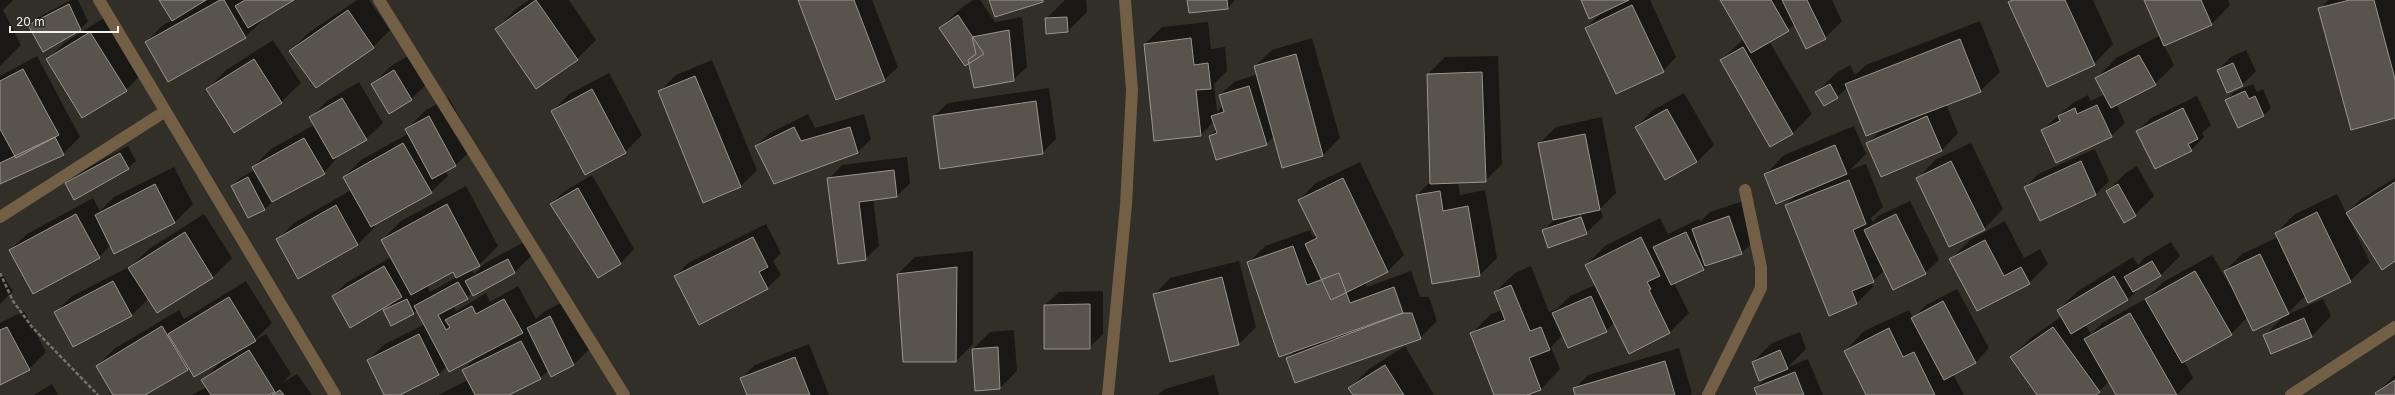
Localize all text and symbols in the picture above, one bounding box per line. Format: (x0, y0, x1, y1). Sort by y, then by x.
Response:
scale bar (10, 8, 118, 34)
text: 20 m (16, 14, 45, 29)

